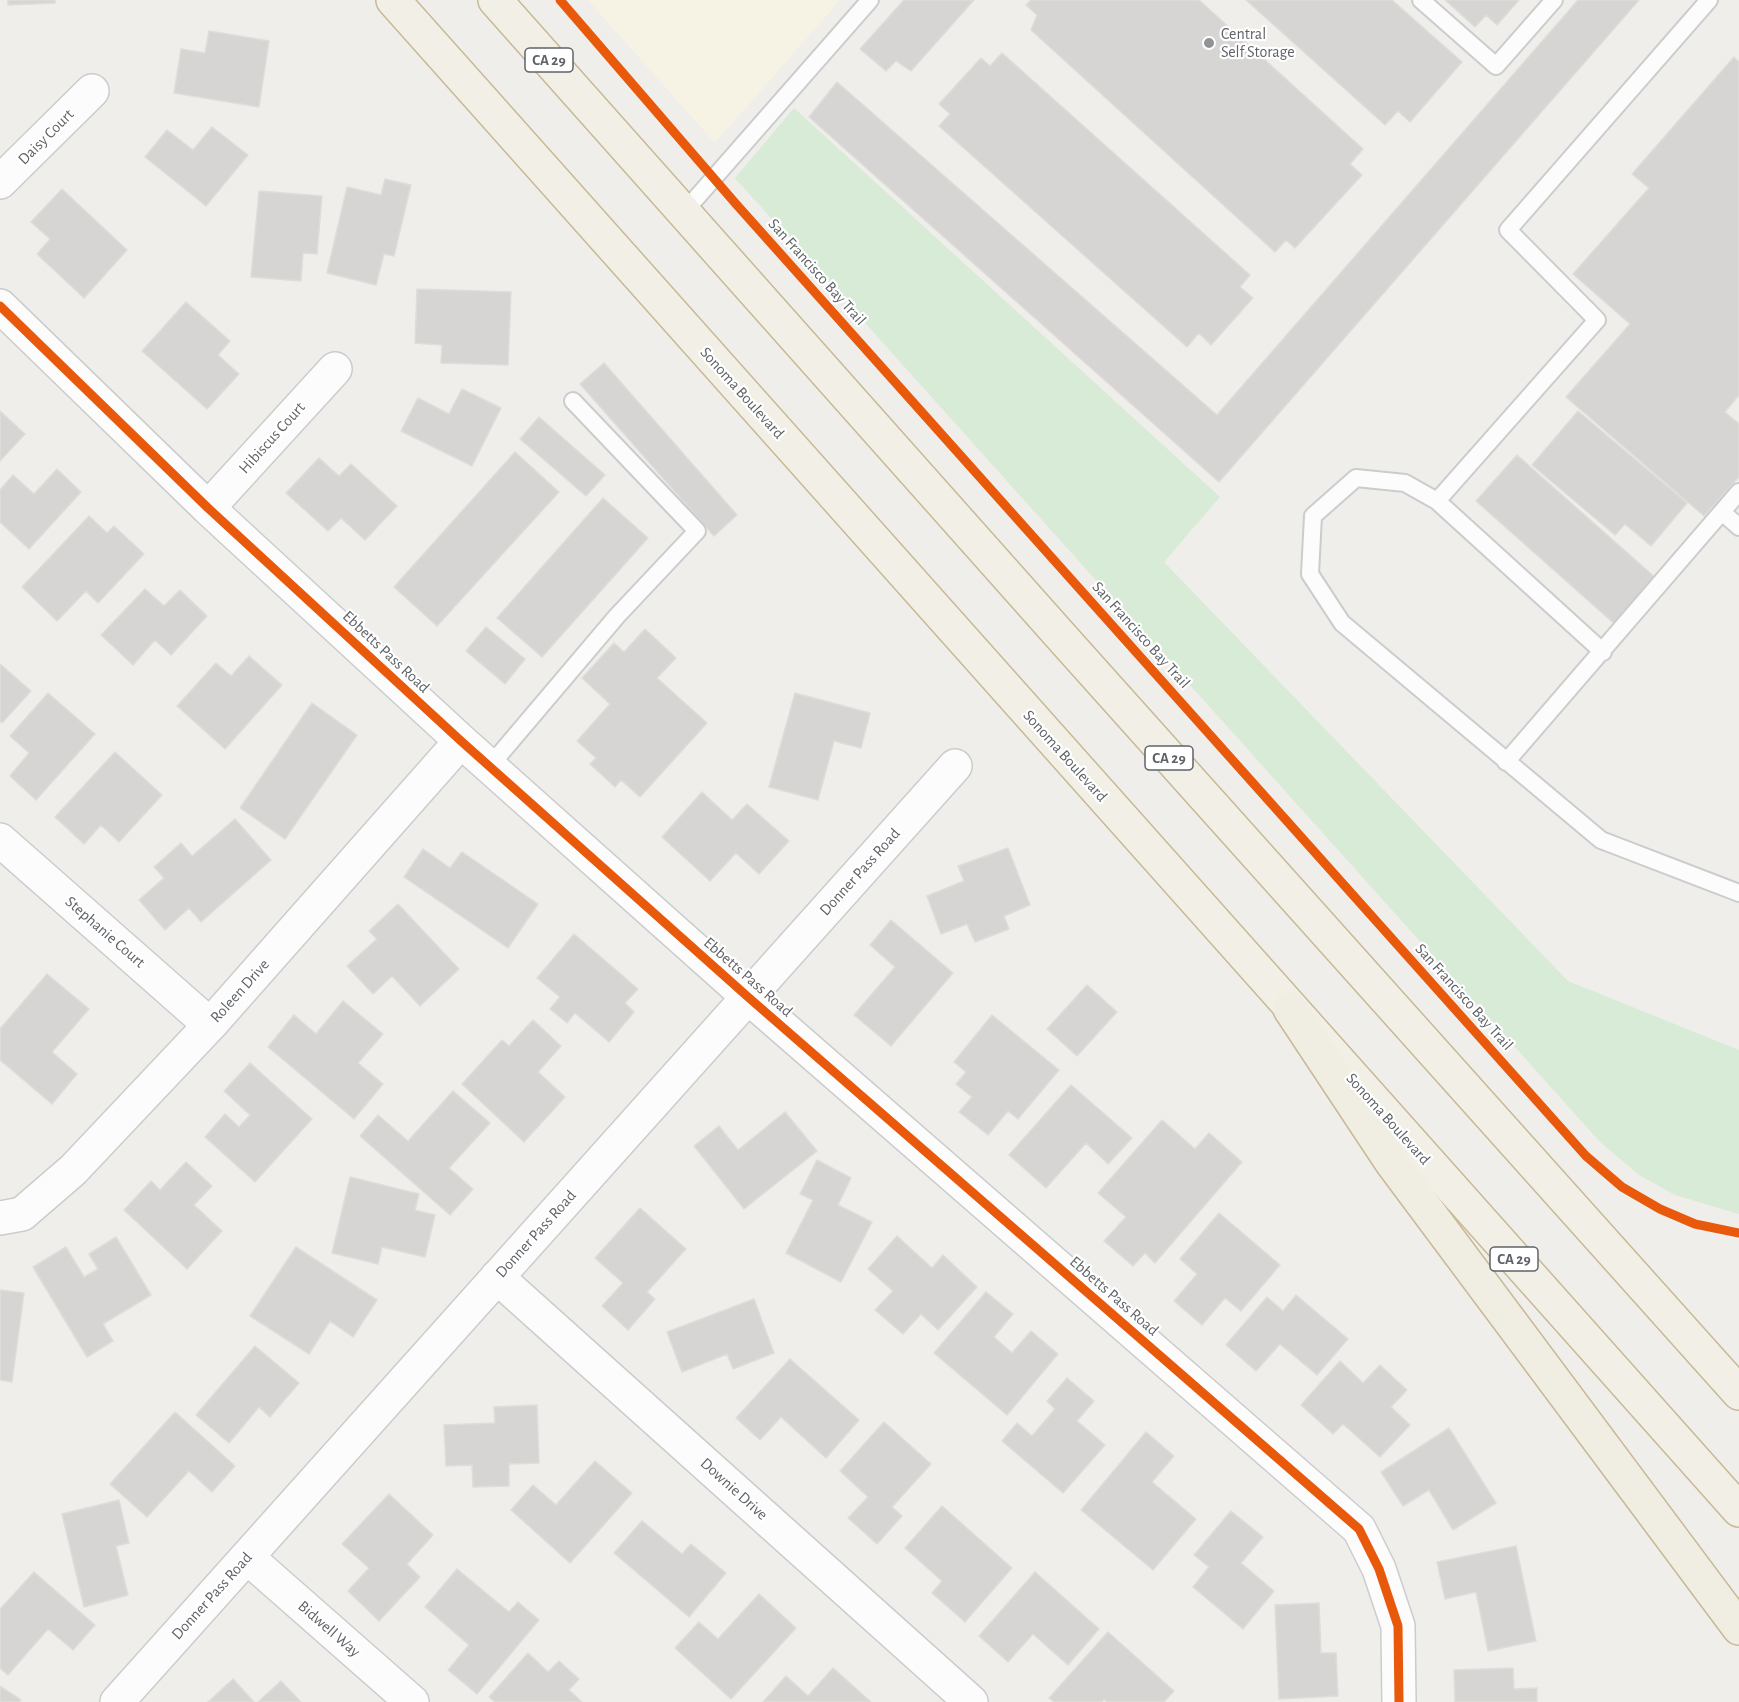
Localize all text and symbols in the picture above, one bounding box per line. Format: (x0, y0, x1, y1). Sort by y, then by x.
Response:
place label: Central Self Storage (1221, 24, 1295, 62)
marker: Central Self Storage (1202, 36, 1216, 50)
road number: CA 29 (525, 48, 573, 72)
street label: Daisy Court (14, 105, 78, 169)
street label: San Francisco Bay Trail (764, 215, 870, 329)
street label: Sonoma Boulevard (696, 343, 788, 443)
street label: Hibiscus Court (235, 398, 309, 478)
street label: San Francisco Bay Trail (1088, 578, 1194, 692)
street label: Ebbetts Pass Road (339, 607, 433, 697)
street label: Sonoma Boulevard (1019, 706, 1111, 806)
road number: CA 29 (1145, 746, 1193, 770)
street label: Donner Pass Road (816, 824, 904, 920)
street label: Stephanie Court (61, 892, 149, 972)
street label: Ebbetts Pass Road (699, 933, 797, 1021)
street label: San Francisco Bay Trail (1411, 940, 1517, 1054)
street label: Roleen Drive (206, 955, 274, 1027)
street label: Sonoma Boulevard (1342, 1069, 1434, 1169)
street label: Donner Pass Road (492, 1186, 580, 1282)
road number: CA 29 (1490, 1247, 1538, 1271)
street label: Ebbetts Pass Road (1065, 1252, 1163, 1340)
street label: Downie Drive (696, 1454, 772, 1524)
street label: Donner Pass Road (168, 1548, 256, 1644)
street label: Bidwell Way (294, 1597, 364, 1661)

